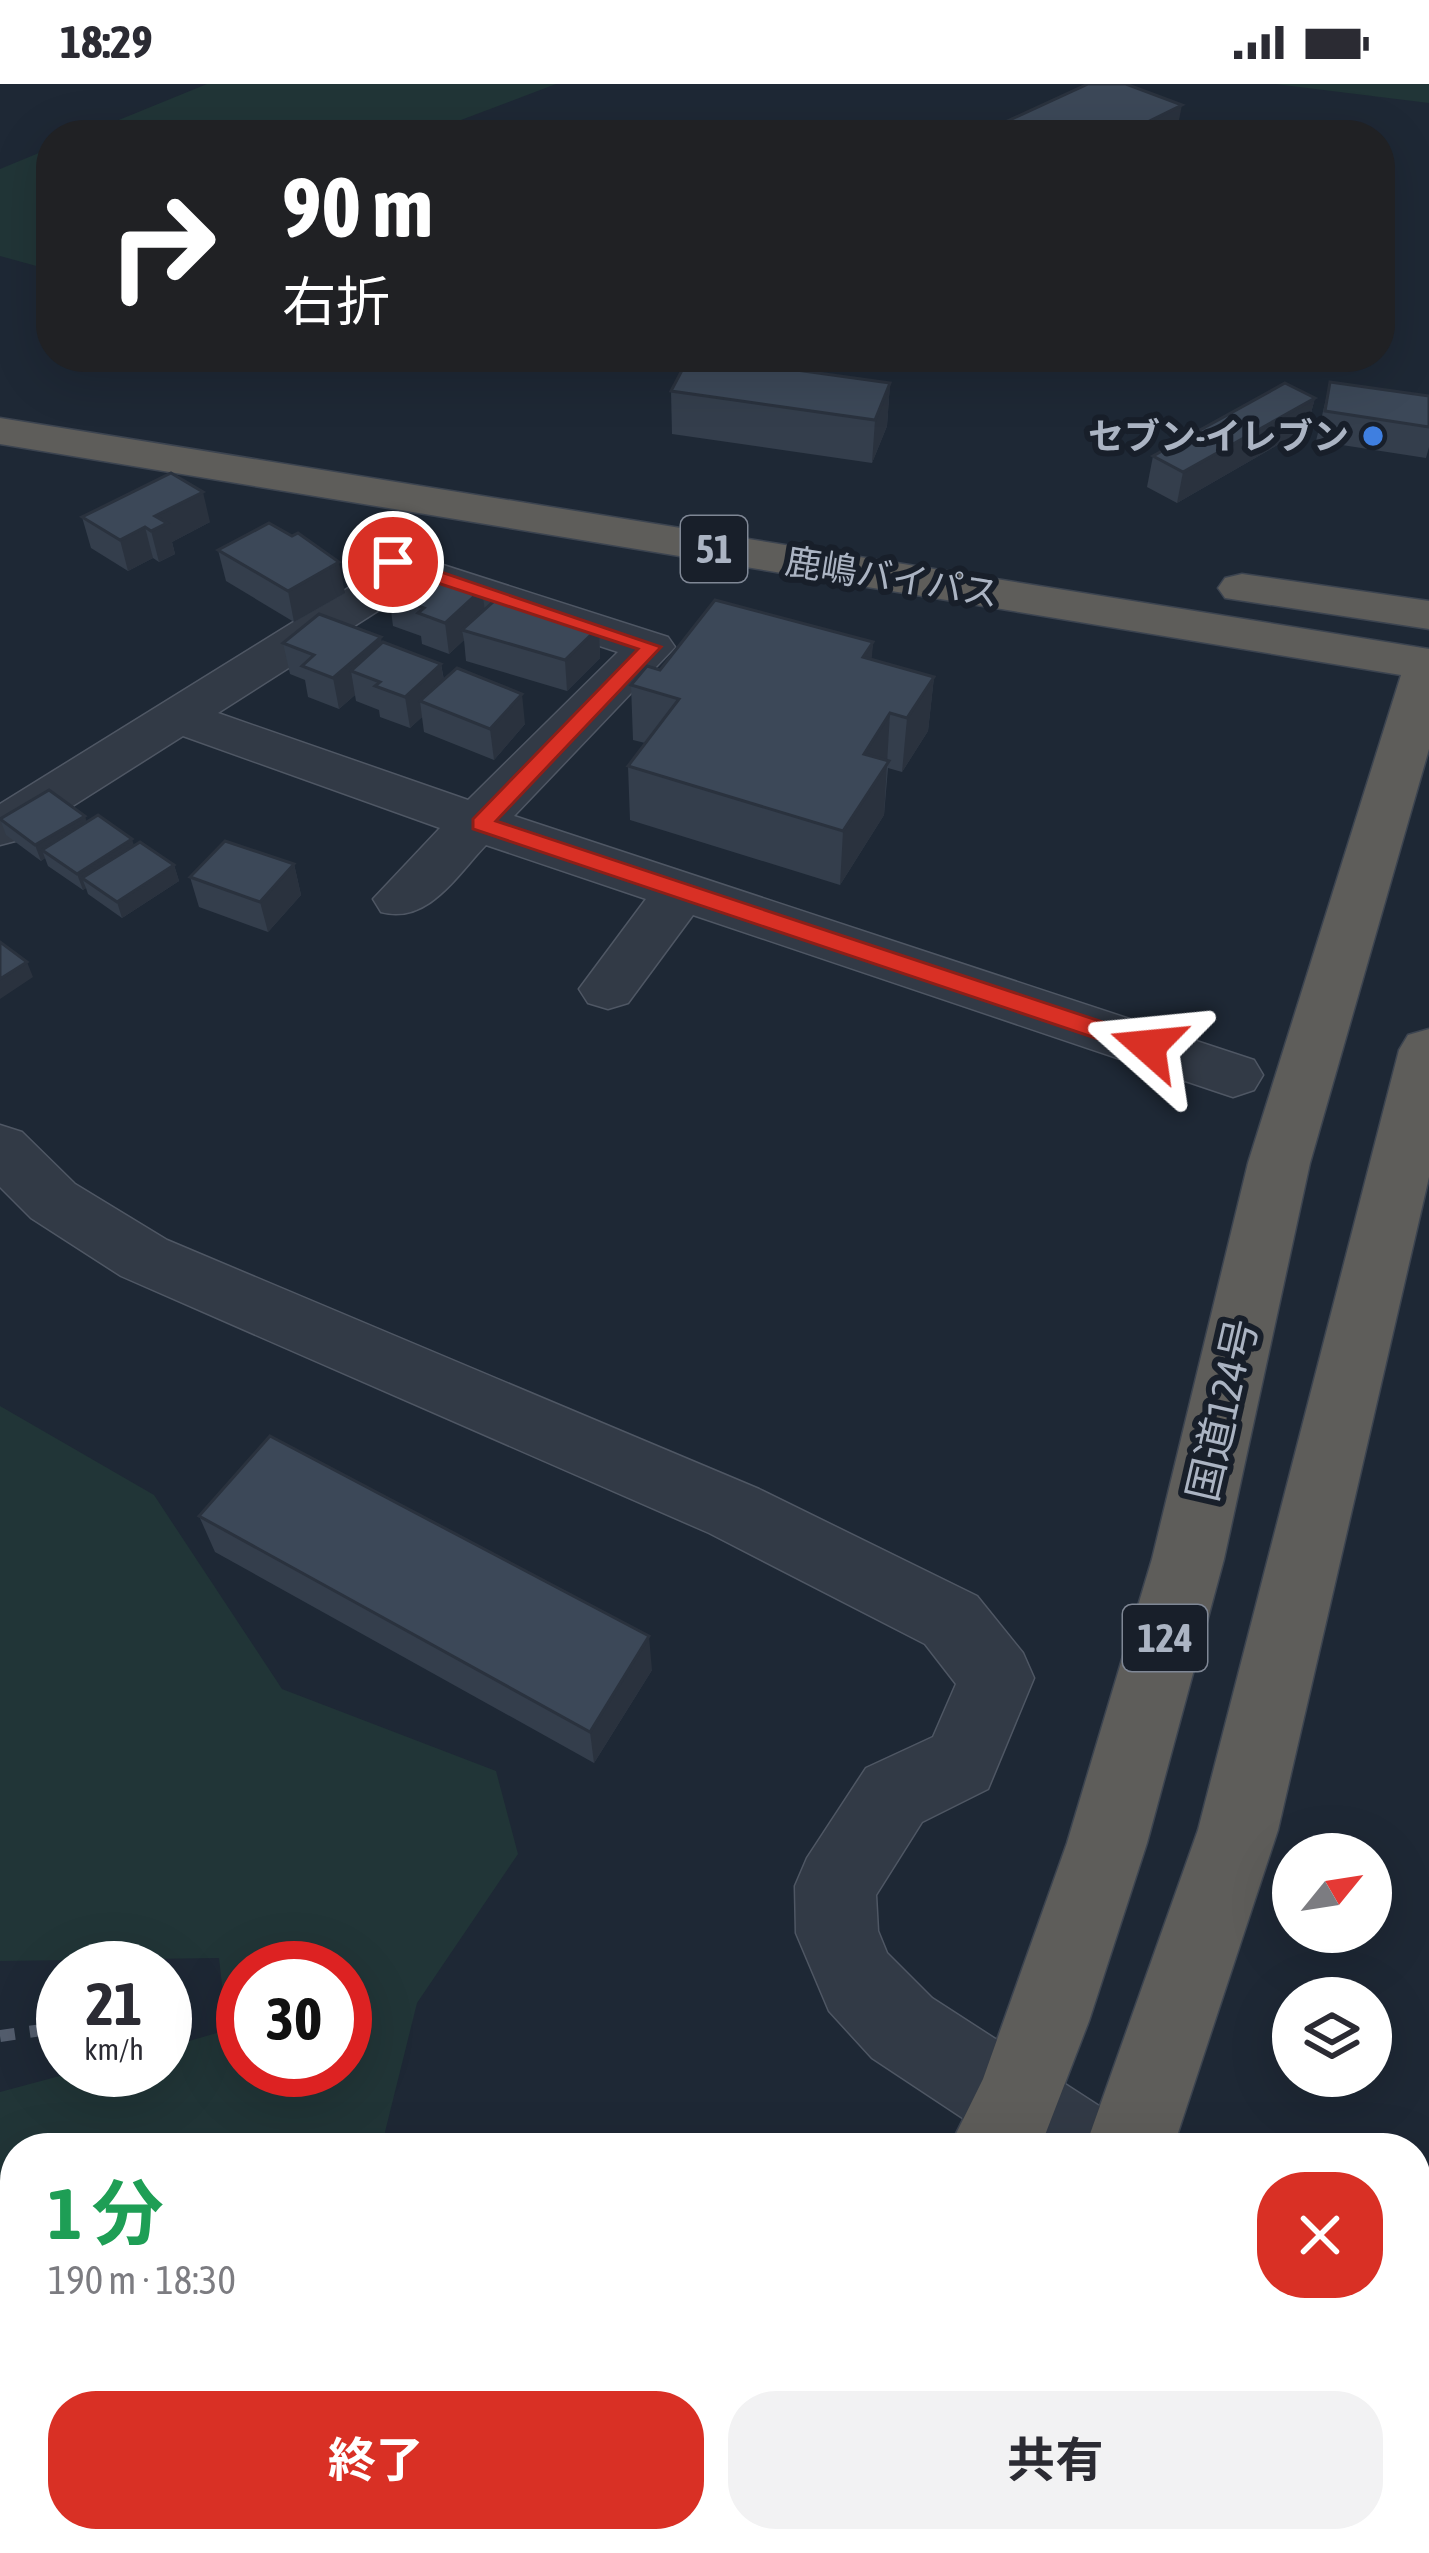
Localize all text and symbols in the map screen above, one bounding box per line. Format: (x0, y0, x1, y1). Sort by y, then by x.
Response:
text: 18:29 (60, 16, 153, 68)
text: 90 m (282, 159, 433, 255)
icon: right (84, 168, 240, 324)
text: 右折 (282, 271, 390, 332)
place label: セブン-イレブン (1088, 415, 1349, 457)
marker: セブン-イレブン (1360, 423, 1386, 449)
pin (342, 511, 444, 613)
road number: 51 (681, 516, 747, 582)
icon: arrive (360, 529, 426, 595)
street label: 鹿嶋バイパス (782, 539, 1002, 615)
position arrow (1085, 983, 1211, 1109)
street label: 国道124号 (1178, 1314, 1266, 1506)
road number: 124 (1123, 1605, 1207, 1671)
north arrow (1272, 1833, 1392, 1953)
map controls (1272, 1833, 1392, 2097)
speed limit sign: 30 (216, 1941, 372, 2097)
text: 21 (86, 1969, 142, 2038)
button: layers (1272, 1977, 1392, 2097)
text: km/h (84, 2032, 144, 2066)
text: 1 分 (48, 2172, 164, 2254)
button: close (1257, 2172, 1383, 2298)
text: 190 m · 18:30 (48, 2258, 236, 2302)
button: 終了 (48, 2391, 704, 2529)
button: 共有 (728, 2391, 1383, 2529)

